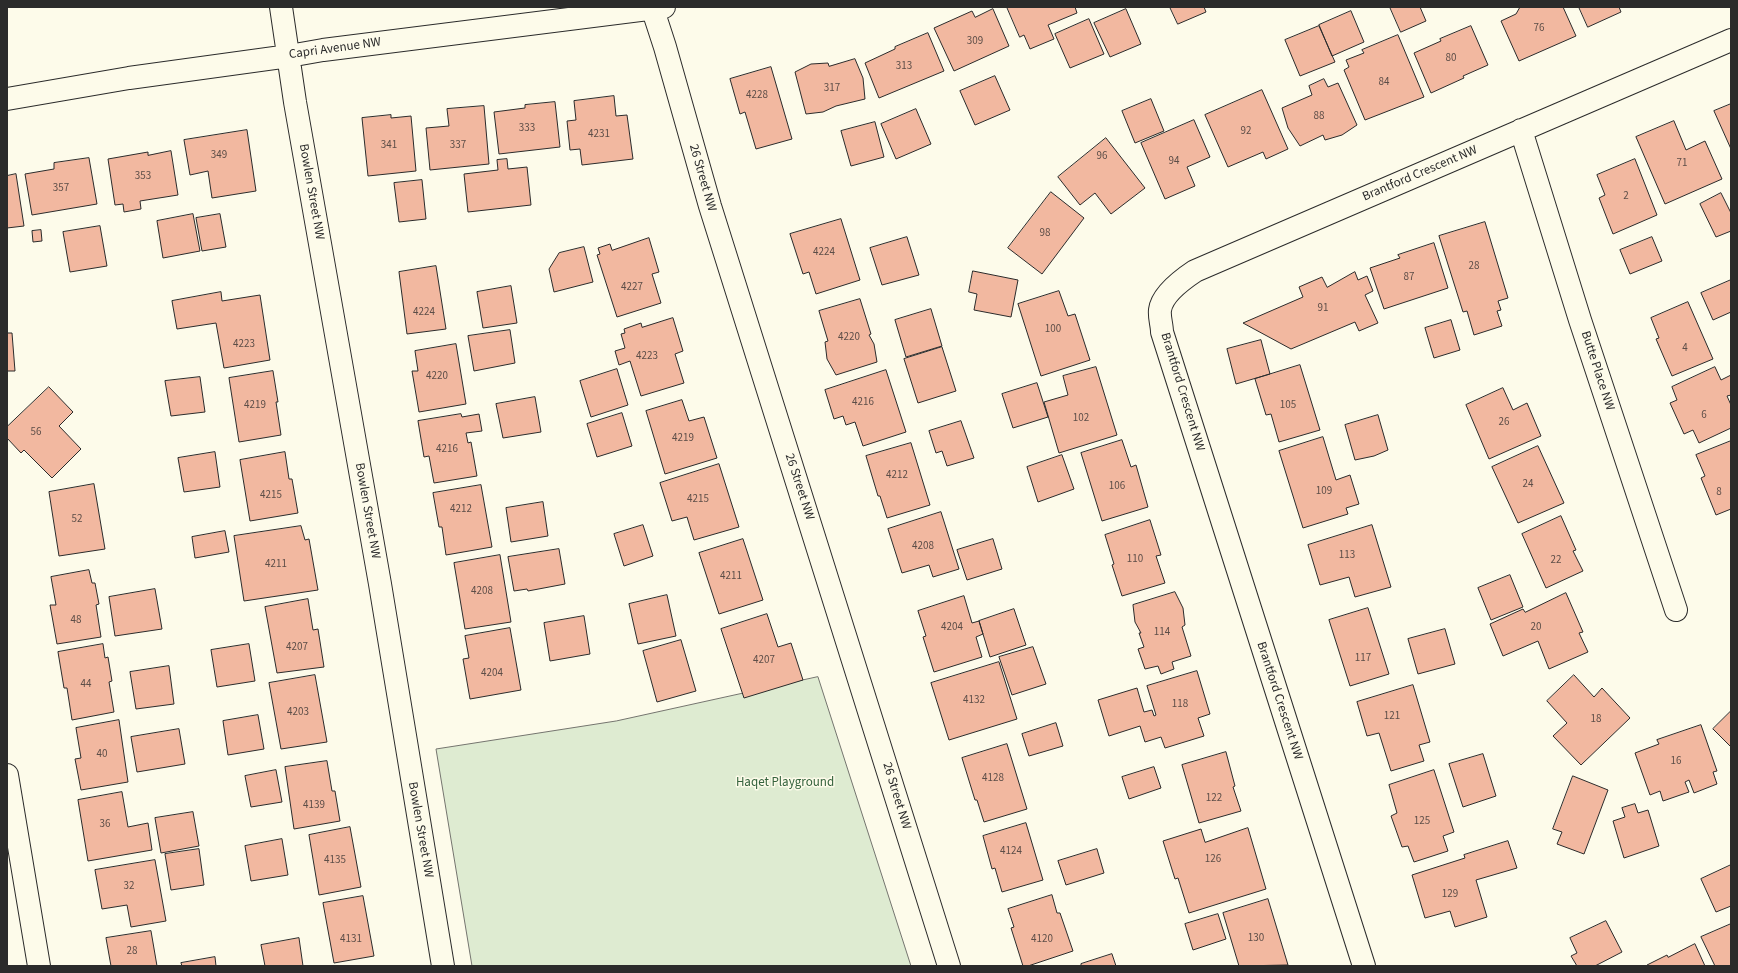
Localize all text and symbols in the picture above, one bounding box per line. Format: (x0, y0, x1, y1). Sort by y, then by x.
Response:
house number: 76 (1534, 22, 1544, 36)
street label: Capri Avenue NW (288, 35, 382, 63)
house number: 309 (967, 35, 983, 49)
house number: 80 (1446, 52, 1456, 66)
house number: 313 (896, 60, 912, 74)
house number: 84 (1379, 76, 1389, 90)
house number: 317 (824, 82, 840, 96)
house number: 4228 (746, 89, 768, 103)
house number: 88 (1314, 110, 1324, 124)
house number: 333 (519, 122, 535, 136)
house number: 92 (1241, 125, 1251, 139)
house number: 4231 (588, 128, 610, 142)
house number: 341 (381, 139, 397, 153)
house number: 337 (450, 139, 466, 153)
street label: Bowlen Street NW (295, 143, 327, 241)
street label: 26 Street NW (685, 143, 719, 213)
street label: Brantford Crescent NW (1360, 143, 1480, 205)
house number: 349 (211, 149, 227, 163)
house number: 96 (1097, 150, 1107, 164)
house number: 94 (1169, 155, 1179, 169)
house number: 71 (1677, 157, 1687, 171)
house number: 353 (135, 170, 151, 184)
house number: 357 (53, 182, 69, 196)
house number: 2 (1623, 190, 1629, 204)
house number: 98 (1040, 227, 1050, 241)
house number: 4224 (813, 246, 835, 260)
house number: 28 (1469, 260, 1479, 274)
house number: 87 (1404, 271, 1414, 285)
house number: 4227 (621, 281, 643, 295)
house number: 91 (1318, 302, 1328, 316)
house number: 4224 (413, 306, 435, 320)
house number: 100 (1045, 323, 1061, 337)
street label: Butte Place NW (1577, 329, 1617, 413)
house number: 4220 (838, 331, 860, 345)
street label: Brantford Crescent NW (1157, 331, 1207, 453)
house number: 4223 (233, 338, 255, 352)
house number: 4 (1682, 342, 1688, 356)
house number: 4223 (636, 350, 658, 364)
house number: 4220 (426, 370, 448, 384)
house number: 4216 (852, 396, 874, 410)
house number: 4219 (244, 399, 266, 413)
house number: 105 (1280, 399, 1296, 413)
house number: 6 (1701, 409, 1707, 423)
house number: 102 (1073, 412, 1089, 426)
house number: 26 (1499, 416, 1509, 430)
house number: 56 (31, 426, 41, 440)
house number: 4219 (672, 432, 694, 446)
house number: 4216 (436, 443, 458, 457)
street label: 26 Street NW (781, 452, 817, 522)
street label: Bowlen Street NW (351, 462, 383, 560)
house number: 4212 (886, 469, 908, 483)
house number: 24 (1523, 478, 1533, 492)
house number: 106 (1109, 480, 1125, 494)
house number: 109 (1316, 485, 1332, 499)
house number: 8 (1716, 486, 1722, 500)
house number: 4215 (260, 489, 282, 503)
house number: 4215 (687, 493, 709, 507)
house number: 4212 (450, 503, 472, 517)
house number: 52 (72, 513, 82, 527)
house number: 4208 (912, 540, 934, 554)
house number: 113 (1339, 549, 1355, 563)
house number: 110 (1127, 553, 1143, 567)
house number: 22 (1551, 554, 1561, 568)
house number: 4211 (265, 558, 287, 572)
house number: 4211 (720, 570, 742, 584)
house number: 4208 (471, 585, 493, 599)
house number: 48 (71, 614, 81, 628)
house number: 4204 (941, 621, 963, 635)
house number: 20 (1531, 621, 1541, 635)
house number: 114 (1154, 626, 1170, 640)
street label: Brantford Crescent NW (1253, 640, 1305, 762)
house number: 4207 (286, 641, 308, 655)
house number: 117 (1355, 652, 1371, 666)
house number: 4207 (753, 654, 775, 668)
house number: 4204 (481, 667, 503, 681)
house number: 44 (81, 678, 91, 692)
house number: 4132 (963, 694, 985, 708)
house number: 118 (1172, 698, 1188, 712)
house number: 4203 (287, 706, 309, 720)
house number: 121 (1384, 710, 1400, 724)
house number: 18 (1591, 713, 1601, 727)
house number: 40 (97, 748, 107, 762)
house number: 16 (1671, 755, 1681, 769)
street label: 26 Street NW (878, 761, 914, 831)
house number: 4128 (982, 772, 1004, 786)
park label: Haqet Playground (736, 775, 834, 791)
street label: Bowlen Street NW (404, 781, 436, 879)
house number: 122 (1206, 792, 1222, 806)
house number: 4139 (303, 799, 325, 813)
house number: 125 (1414, 815, 1430, 829)
house number: 36 (100, 818, 110, 832)
house number: 4124 (1000, 845, 1022, 859)
house number: 126 (1205, 853, 1221, 867)
house number: 4135 (324, 854, 346, 868)
house number: 32 (124, 880, 134, 894)
house number: 129 (1442, 888, 1458, 902)
house number: 130 (1248, 932, 1264, 946)
house number: 4131 (340, 933, 362, 947)
house number: 4120 (1031, 933, 1053, 947)
house number: 28 (127, 945, 137, 959)

